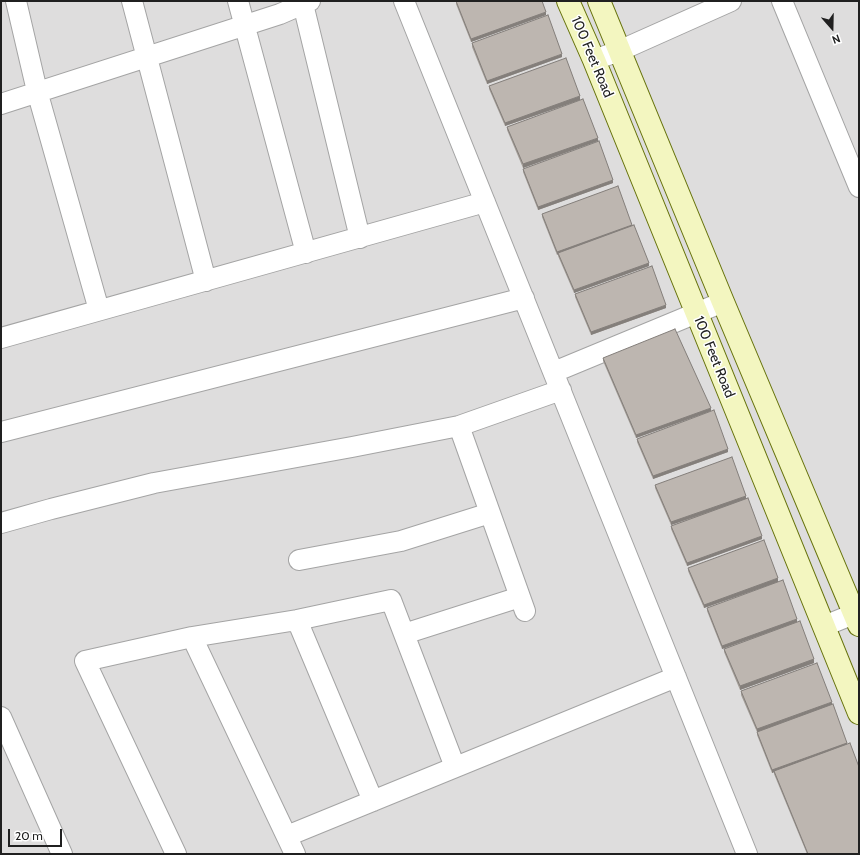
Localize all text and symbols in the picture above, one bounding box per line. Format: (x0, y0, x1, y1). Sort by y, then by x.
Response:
north arrow (812, 8, 852, 48)
street label: 100 Feet Road (567, 14, 617, 100)
text: N (830, 31, 842, 47)
street label: 100 Feet Road (690, 314, 738, 400)
scale bar (10, 821, 64, 847)
text: 20 m (15, 828, 43, 843)

